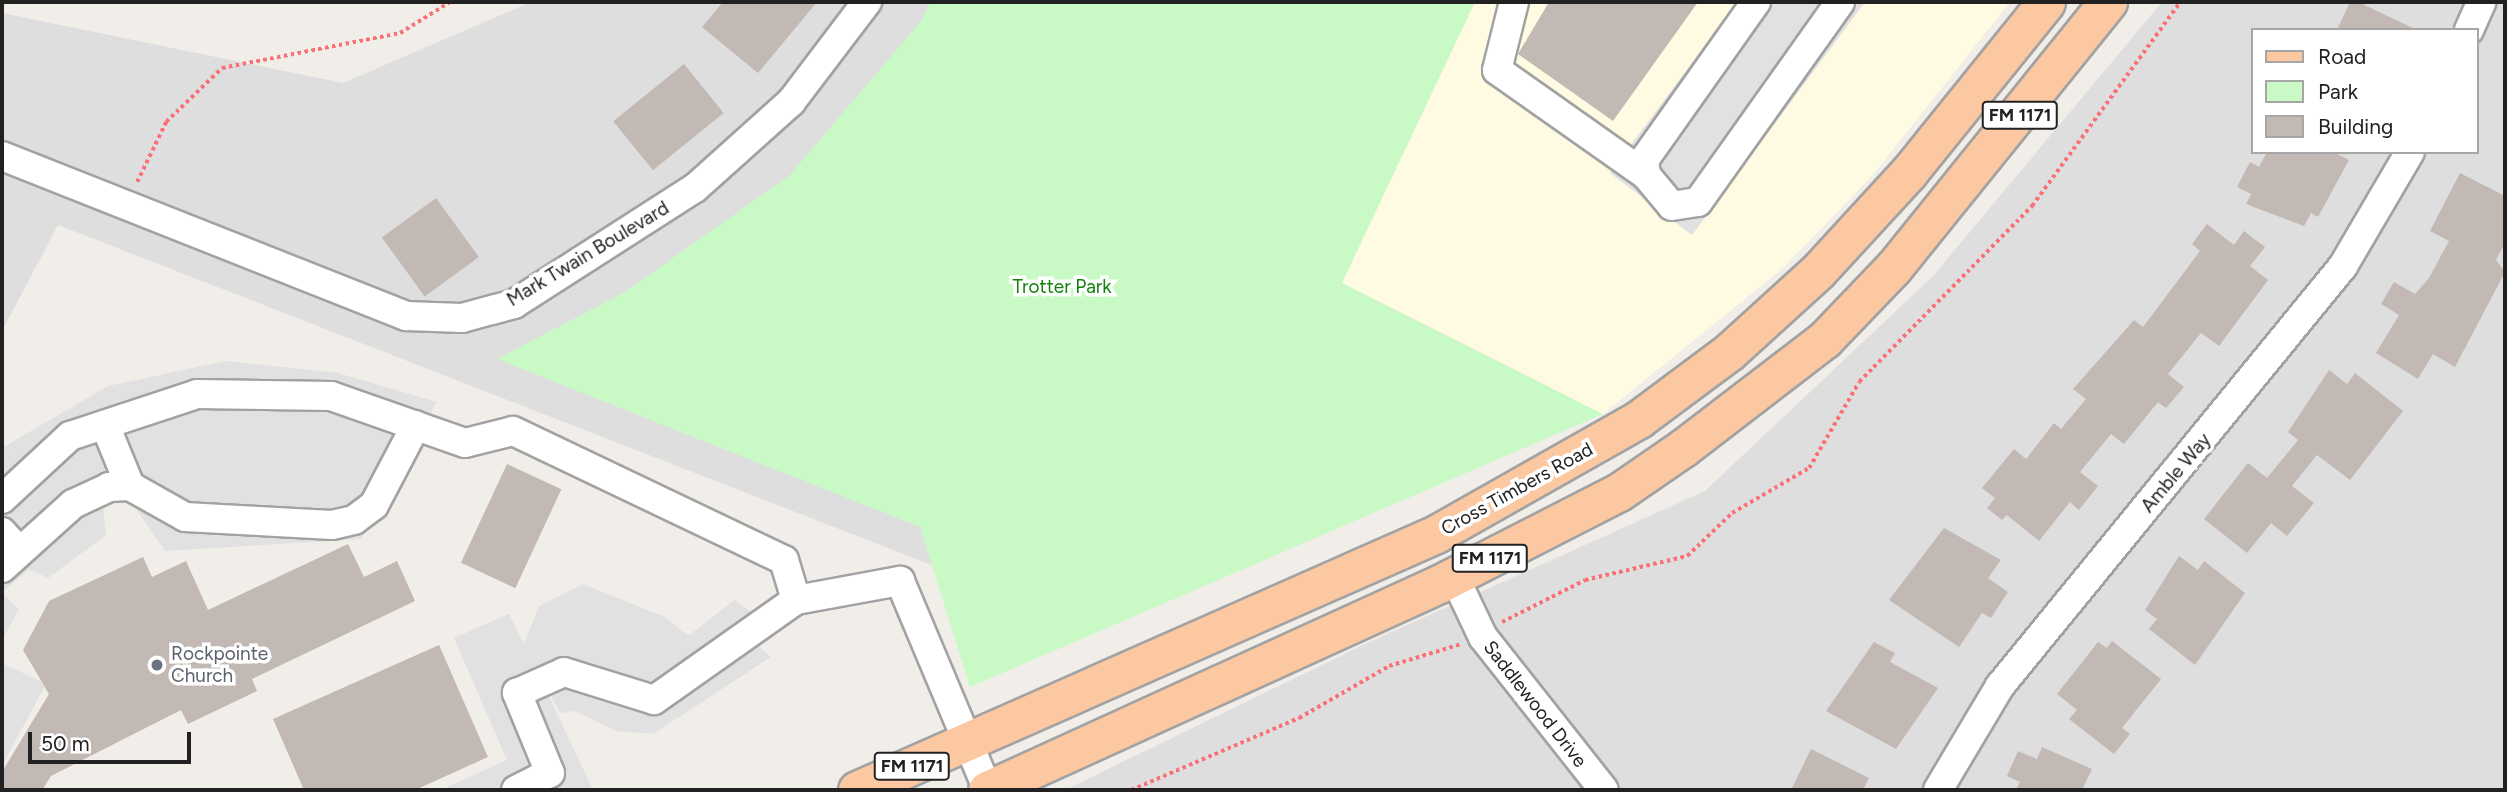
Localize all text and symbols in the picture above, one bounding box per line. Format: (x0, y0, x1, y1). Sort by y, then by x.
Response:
legend (2252, 28, 2479, 154)
text: Road (2318, 44, 2366, 69)
text: Park (2318, 79, 2358, 104)
road number: FM 1171 (1982, 100, 2058, 130)
text: Building (2318, 114, 2393, 139)
street label: Mark Twain Boulevard (503, 197, 673, 311)
park label: Trotter Park (1013, 276, 1111, 298)
street label: Amble Way (2136, 429, 2216, 517)
street label: Cross Timbers Road (1437, 438, 1597, 540)
road number: FM 1171 (1452, 544, 1528, 572)
street label: Saddlewood Drive (1478, 636, 1592, 772)
place label: Rockpointe Church (171, 643, 268, 687)
marker: Rockpointe Church (149, 657, 165, 673)
scale bar (32, 718, 194, 762)
text: 50 m (41, 731, 90, 756)
road number: FM 1171 (874, 752, 950, 780)

